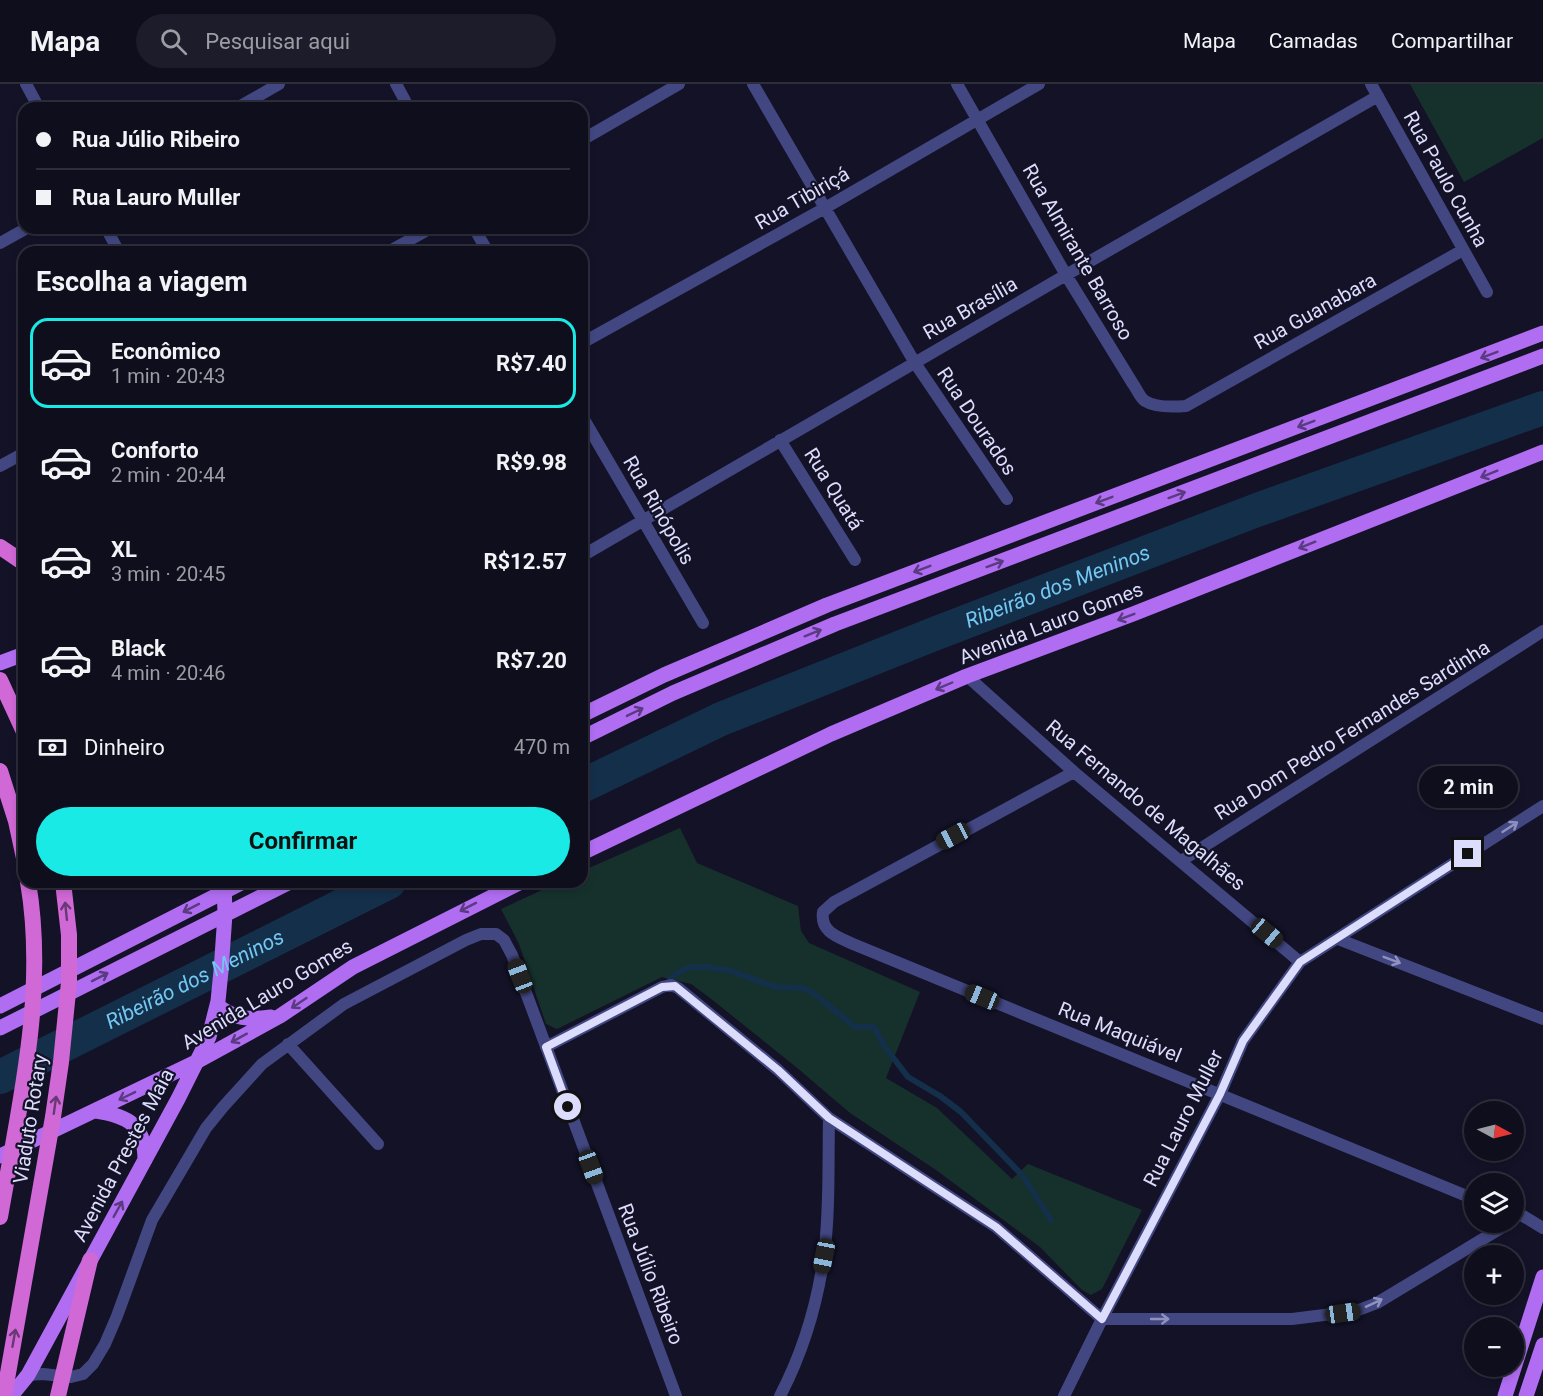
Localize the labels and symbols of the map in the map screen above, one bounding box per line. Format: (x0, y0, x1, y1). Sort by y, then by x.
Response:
street label: Rua Paulo Cunha (1399, 107, 1493, 251)
street label: Rua Almirante Barroso (1018, 159, 1138, 345)
street label: Rua Tibiriçá (751, 161, 853, 235)
street label: Rua Guanabara (1250, 268, 1380, 354)
street label: Rua Brasília (919, 271, 1021, 345)
one-way arrow (1480, 350, 1498, 361)
street label: Rua Dourados (932, 362, 1022, 480)
one-way arrow (1297, 419, 1316, 430)
street label: Rua Quatá (799, 444, 869, 534)
street label: Rua Rinópolis (618, 451, 700, 569)
one-way arrow (1480, 469, 1498, 480)
one-way arrow (1167, 488, 1186, 499)
one-way arrow (1095, 495, 1114, 506)
water label: Ribeirão dos Meninos (962, 540, 1153, 633)
one-way arrow (1298, 540, 1317, 551)
one-way arrow (985, 557, 1004, 568)
one-way arrow (913, 564, 932, 575)
street label: Avenida Lauro Gomes (956, 577, 1146, 669)
one-way arrow (1117, 612, 1136, 623)
one-way arrow (803, 627, 821, 638)
street label: Rua Dom Pedro Fernandes Sardinha (1210, 635, 1494, 825)
one-way arrow (935, 681, 953, 692)
one-way arrow (625, 706, 643, 718)
street label: Rua Fernando de Magalhães (1041, 714, 1251, 896)
callout: 2 min (1418, 767, 1518, 809)
car (933, 820, 973, 852)
one-way arrow (1501, 821, 1518, 833)
route end (1454, 840, 1481, 867)
one-way arrow (60, 901, 71, 921)
one-way arrow (460, 902, 478, 914)
one-way arrow (182, 903, 200, 915)
car (1247, 915, 1287, 951)
water label: Ribeirão dos Meninos (102, 925, 288, 1034)
street label: Avenida Lauro Gomes (177, 934, 357, 1054)
one-way arrow (1382, 955, 1401, 966)
car (505, 956, 535, 996)
one-way arrow (91, 971, 109, 982)
car (962, 982, 1002, 1012)
street label: Rua Maquiável (1055, 996, 1185, 1068)
one-way arrow (291, 997, 307, 1009)
one-way arrow (231, 1033, 248, 1045)
street label: Rua Lauro Muller (1138, 1045, 1228, 1190)
street label: Viaduto Rotary (8, 1052, 52, 1186)
street label: Avenida Prestes Maia (67, 1064, 179, 1246)
one-way arrow (118, 1090, 136, 1102)
route start (554, 1093, 581, 1120)
one-way arrow (49, 1096, 60, 1115)
north arrow (1464, 1101, 1524, 1161)
car (576, 1147, 606, 1187)
street label: Rua Júlio Ribeiro (613, 1200, 689, 1348)
one-way arrow (112, 1201, 124, 1218)
car (812, 1237, 836, 1275)
one-way arrow (1365, 1297, 1383, 1309)
car (1324, 1302, 1362, 1324)
one-way arrow (1150, 1313, 1170, 1325)
one-way arrow (9, 1329, 20, 1349)

